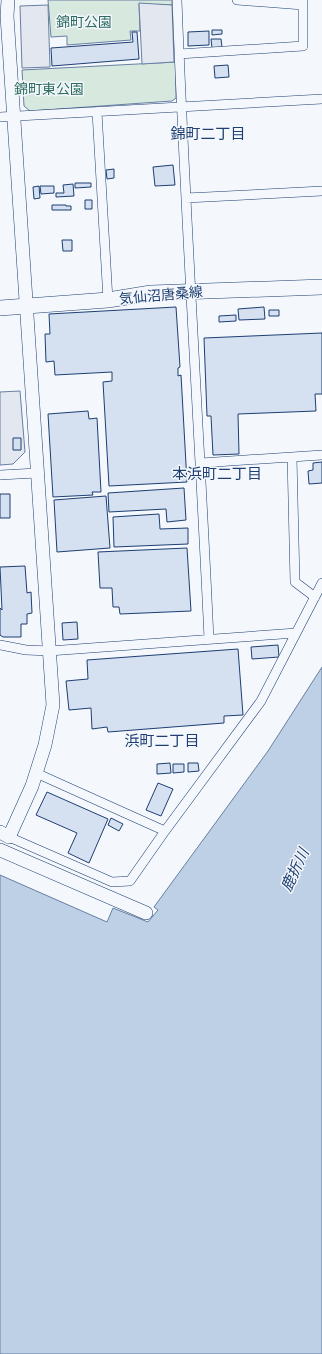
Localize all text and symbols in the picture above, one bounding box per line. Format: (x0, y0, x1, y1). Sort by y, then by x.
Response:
park label: 錦町公園 (56, 14, 112, 30)
park label: 錦町東公園 (14, 81, 84, 97)
district label: 錦町二丁目 (170, 125, 246, 143)
street label: 気仙沼唐桑線 (118, 283, 204, 307)
district label: 本浜町二丁目 (172, 465, 262, 483)
district label: 浜町二丁目 (124, 732, 200, 750)
water label: 鹿折川 (277, 844, 314, 894)

